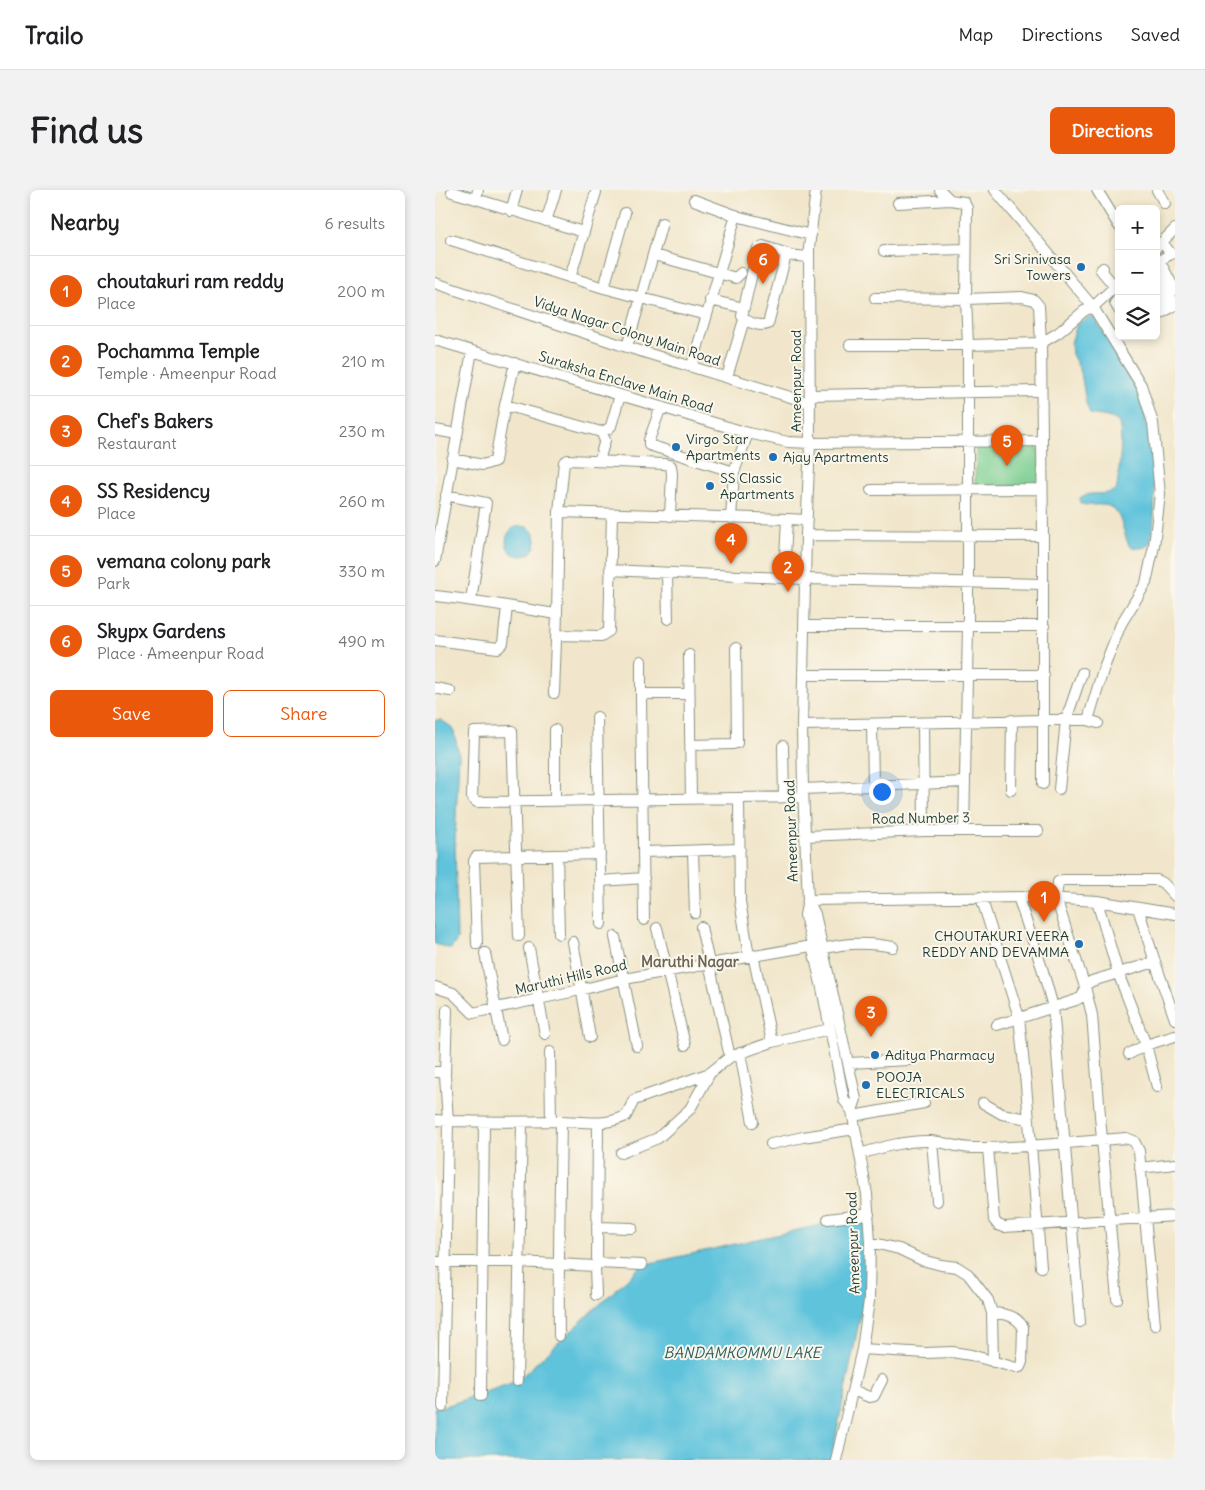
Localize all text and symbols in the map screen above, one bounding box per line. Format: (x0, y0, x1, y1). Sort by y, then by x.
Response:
text: Trailo (25, 20, 83, 50)
text: Map (958, 23, 993, 46)
text: Directions (1021, 23, 1103, 46)
text: Saved (1131, 23, 1180, 46)
button: Directions (1050, 107, 1175, 154)
text: Find us (30, 108, 143, 152)
map controls (1115, 205, 1160, 340)
button: + (1115, 205, 1160, 250)
text: Nearby (50, 209, 120, 236)
text: 6 results (324, 213, 385, 233)
pin: 6 (747, 243, 779, 284)
place label: Sri Srinivasa Towers (994, 250, 1071, 284)
button: − (1115, 250, 1160, 295)
marker: Sri Srinivasa Towers (1075, 261, 1087, 273)
text: choutakuri ram reddy (97, 269, 284, 293)
text: 1 (63, 281, 69, 301)
text: 200 m (337, 281, 385, 301)
street label: Vidya Nagar Colony Main Road (531, 292, 723, 370)
text: Place (97, 293, 136, 313)
button: layers (1115, 295, 1160, 340)
street label: Ameenpur Road (787, 330, 805, 432)
text: Pochamma Temple (97, 339, 260, 363)
street label: Suraksha Enclave Main Road (537, 347, 715, 417)
text: 2 (62, 351, 70, 371)
text: 210 m (342, 351, 385, 371)
text: Temple · Ameenpur Road (97, 363, 277, 383)
text: Chef's Bakers (97, 409, 213, 433)
text: 3 (61, 421, 71, 441)
text: 230 m (339, 421, 385, 441)
pin: 5 (991, 425, 1023, 466)
place label: Virgo Star Apartments (686, 430, 760, 464)
text: Restaurant (97, 433, 177, 453)
marker: Virgo Star Apartments (670, 441, 682, 453)
place label: Ajay Apartments (783, 448, 889, 466)
marker: Ajay Apartments (767, 451, 779, 463)
place label: SS Classic Apartments (720, 469, 794, 503)
text: SS Residency (97, 479, 210, 503)
marker: SS Classic Apartments (704, 480, 716, 492)
text: 4 (61, 491, 71, 511)
text: 260 m (339, 491, 385, 511)
text: Place (97, 503, 136, 523)
pin: 4 (715, 523, 747, 564)
text: vemana colony park (97, 549, 271, 573)
pin: 2 (772, 551, 804, 592)
text: 5 (61, 561, 71, 581)
text: 330 m (338, 561, 385, 581)
text: Park (97, 573, 130, 593)
text: Skypx Gardens (97, 619, 226, 643)
text: 6 (61, 631, 71, 651)
text: 490 m (338, 631, 385, 651)
text: Place · Ameenpur Road (97, 643, 264, 663)
button: Save (50, 690, 213, 737)
button: Share (223, 690, 385, 737)
street label: Ameenpur Road (780, 779, 802, 883)
your location (869, 779, 895, 805)
street label: Road Number 3 (872, 808, 970, 828)
pin: 1 (1028, 881, 1060, 922)
place label: CHOUTAKURI VEERA REDDY AND DEVAMMA (922, 927, 1069, 961)
marker: CHOUTAKURI VEERA REDDY AND DEVAMMA (1073, 938, 1085, 950)
district label: Maruthi Nagar (641, 952, 740, 972)
street label: Maruthi Hills Road (513, 955, 629, 999)
pin: 3 (855, 996, 887, 1037)
place label: Aditya Pharmacy (885, 1046, 995, 1064)
marker: Aditya Pharmacy (869, 1049, 881, 1061)
place label: POOJA ELECTRICALS (876, 1068, 965, 1102)
marker: POOJA ELECTRICALS (860, 1079, 872, 1091)
street label: Ameenpur Road (842, 1191, 864, 1295)
water label: BANDAMKOMMU LAKE (664, 1343, 823, 1362)

